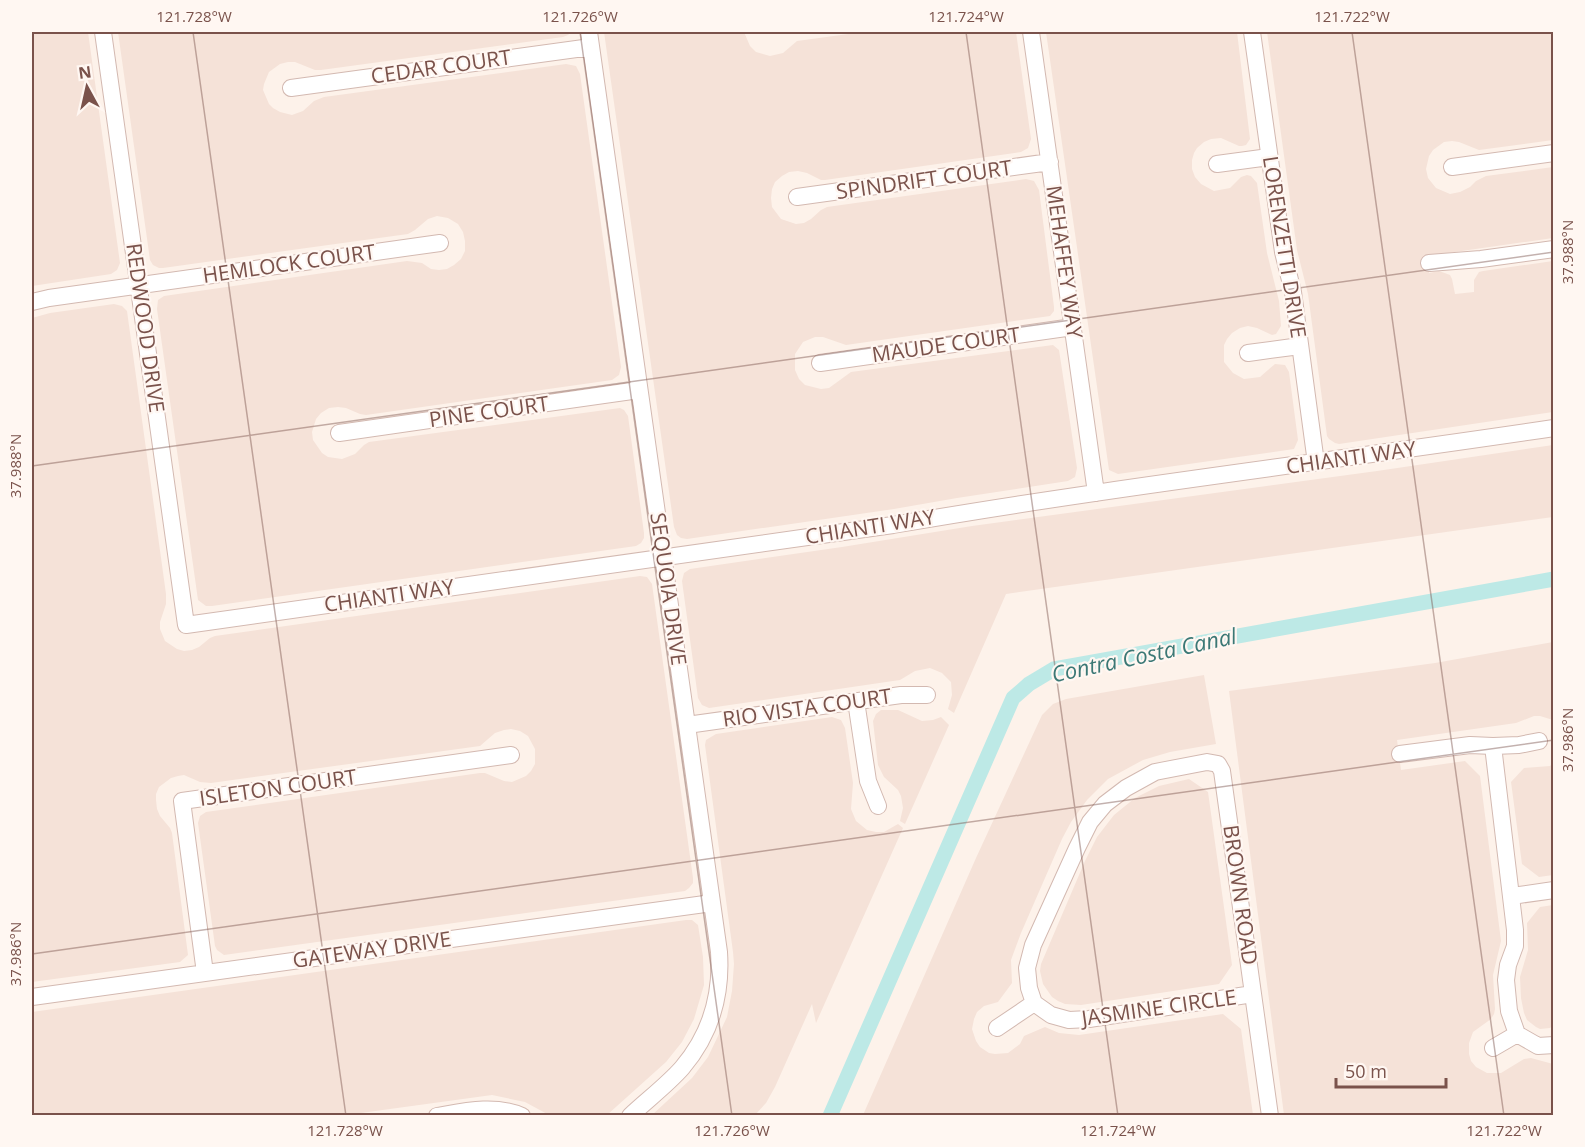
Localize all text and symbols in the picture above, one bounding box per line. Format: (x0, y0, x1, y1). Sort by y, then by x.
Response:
text: 121.728°W (156, 6, 232, 26)
text: 121.726°W (542, 6, 618, 26)
text: 121.724°W (928, 6, 1004, 26)
text: 121.722°W (1314, 6, 1390, 26)
street label: CEDAR COURT (369, 42, 513, 90)
north arrow (57, 57, 117, 117)
text: N (77, 60, 93, 84)
street label: SPINDRIFT COURT (834, 153, 1014, 205)
street label: LORENZETTI DRIVE (1257, 154, 1313, 340)
street label: MEHAFFEY WAY (1040, 184, 1090, 340)
text: 37.988°N (1557, 220, 1577, 284)
street label: HEMLOCK COURT (201, 237, 378, 289)
street label: REDWOOD DRIVE (120, 241, 172, 414)
street label: MAUDE COURT (870, 320, 1022, 368)
street label: PINE COURT (427, 389, 551, 433)
text: 37.988°N (5, 434, 25, 498)
street label: CHIANTI WAY (1284, 434, 1418, 480)
street label: CHIANTI WAY (803, 502, 937, 550)
street label: SEQUOIA DRIVE (644, 511, 694, 667)
street label: CHIANTI WAY (322, 572, 456, 618)
water label: Contra Costa Canal (1049, 620, 1239, 688)
street label: RIO VISTA COURT (721, 681, 894, 733)
text: 37.986°N (1557, 708, 1577, 772)
street label: ISLETON COURT (197, 762, 359, 812)
street label: BROWN ROAD (1217, 823, 1265, 967)
text: 37.986°N (5, 922, 25, 986)
street label: GATEWAY DRIVE (291, 924, 453, 974)
street label: JASMINE CIRCLE (1078, 982, 1238, 1032)
scale bar (1336, 1051, 1446, 1089)
text: 50 m (1345, 1059, 1387, 1083)
text: 121.728°W (307, 1120, 383, 1140)
text: 121.726°W (694, 1120, 770, 1140)
text: 121.724°W (1080, 1120, 1156, 1140)
text: 121.722°W (1466, 1120, 1542, 1140)

